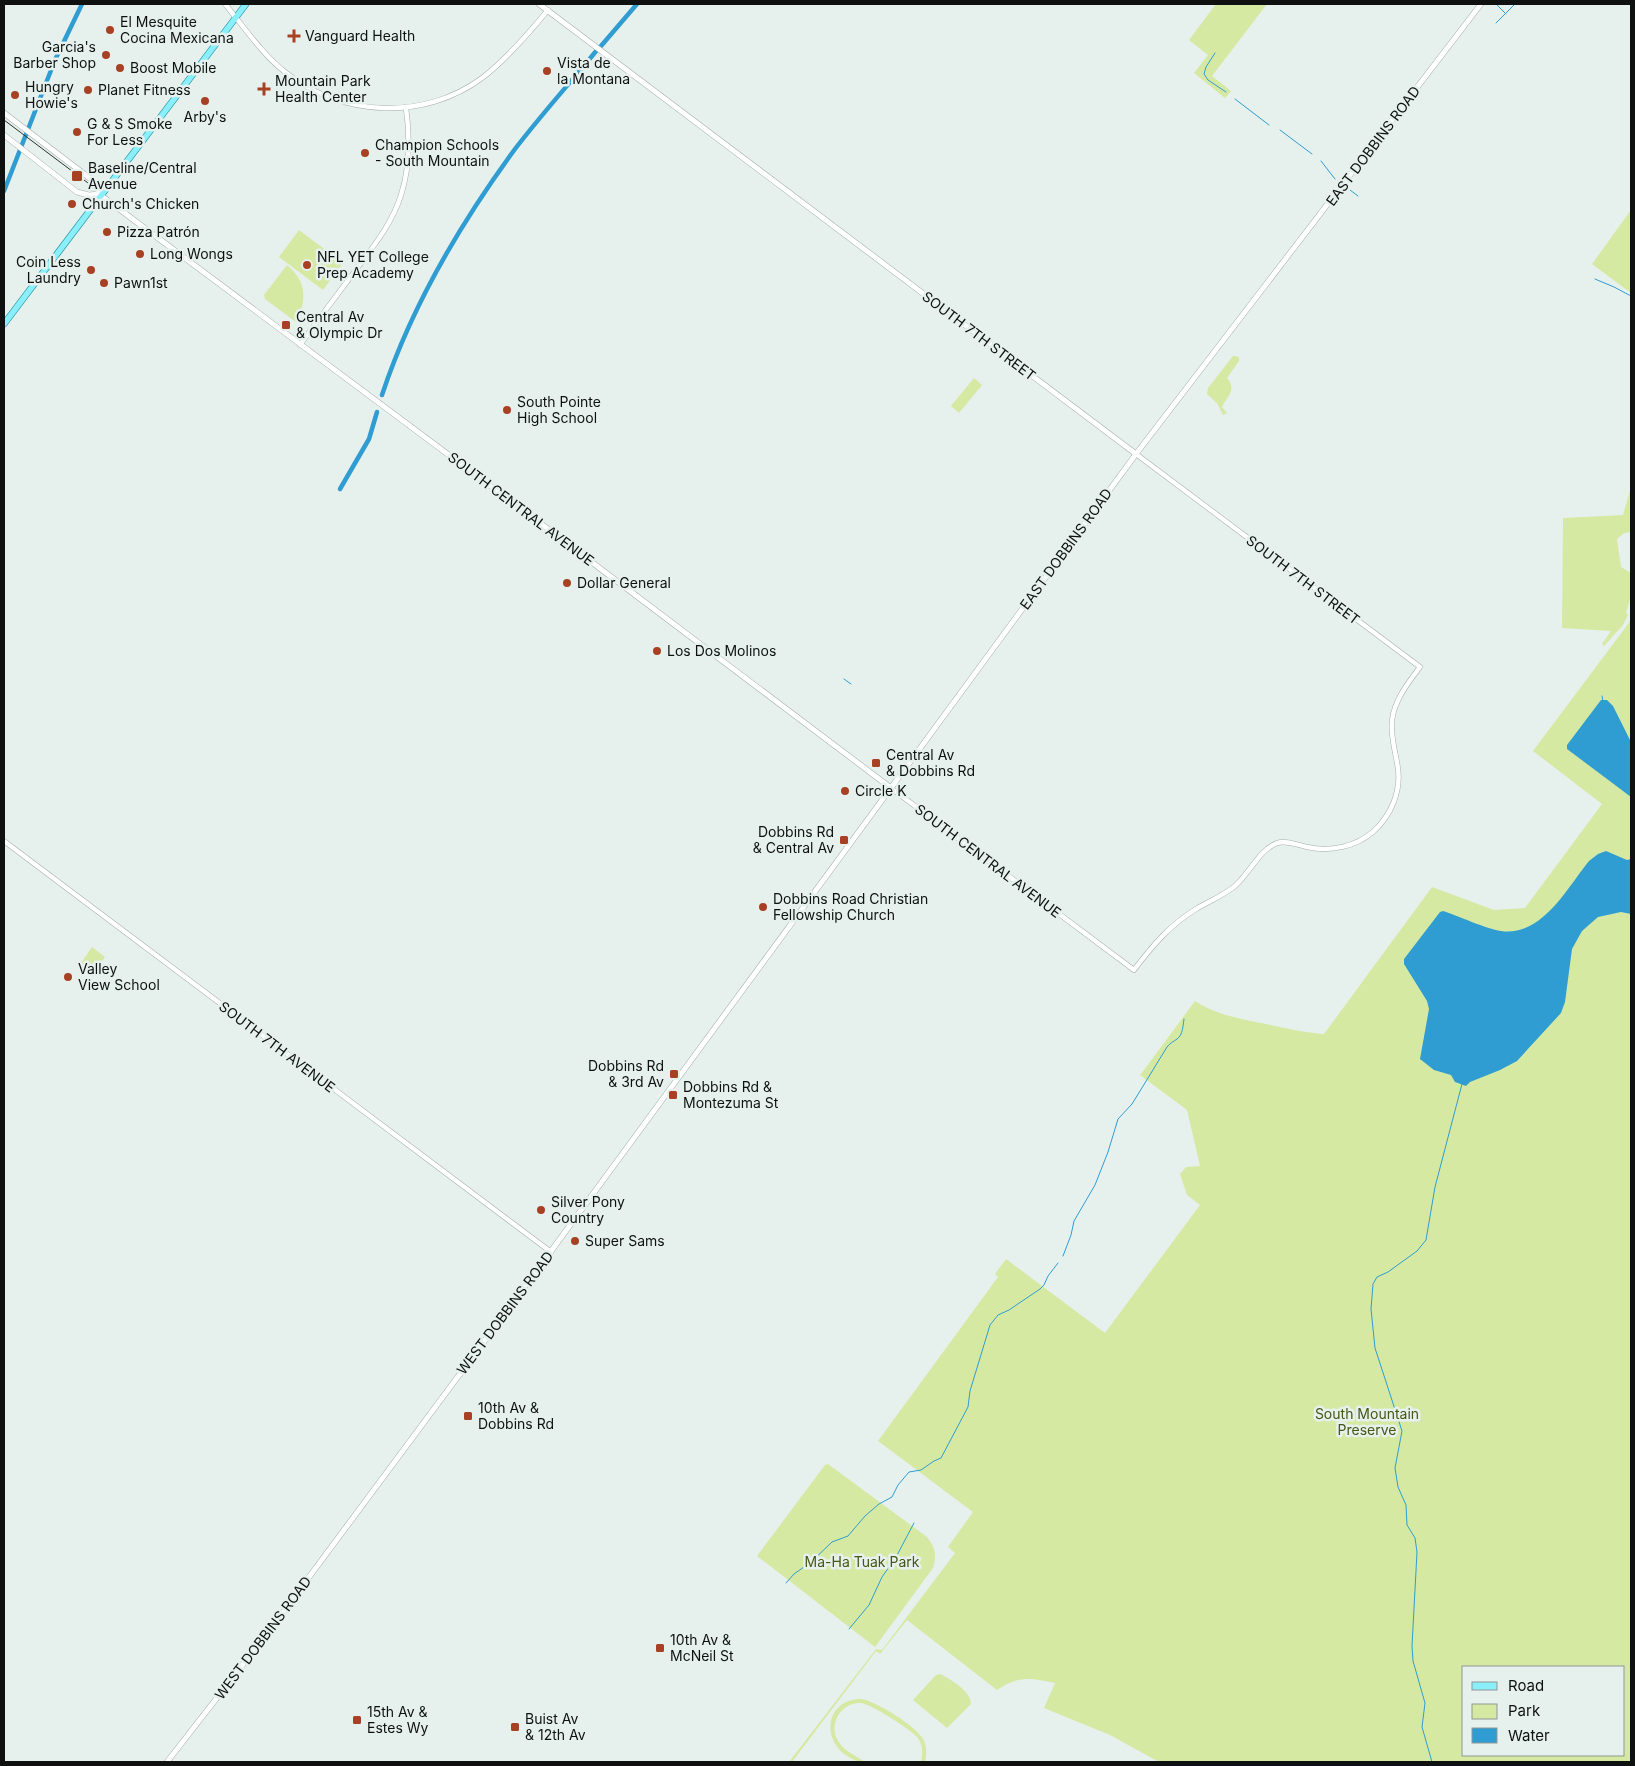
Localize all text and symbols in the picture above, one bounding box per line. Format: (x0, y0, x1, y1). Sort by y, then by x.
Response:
place label: El Mesquite Cocina Mexicana (120, 13, 234, 46)
marker: El Mesquite Cocina Mexicana (104, 24, 116, 36)
place label: Vanguard Health (305, 27, 415, 44)
marker: Vanguard Health (287, 29, 301, 43)
place label: Garcia's Barber Shop (13, 38, 96, 71)
marker: Garcia's Barber Shop (100, 49, 112, 61)
place label: Vista de la Montana (557, 54, 630, 87)
place label: Boost Mobile (130, 59, 216, 76)
marker: Boost Mobile (114, 62, 126, 74)
marker: Vista de la Montana (541, 65, 553, 77)
place label: Mountain Park Health Center (275, 72, 371, 105)
place label: Hungry Howie's (25, 78, 78, 111)
place label: Planet Fitness (98, 81, 191, 98)
marker: Mountain Park Health Center (257, 82, 271, 96)
street label: EAST DOBBINS ROAD (1322, 83, 1423, 209)
marker: Planet Fitness (82, 84, 94, 96)
marker: Hungry Howie's (9, 89, 21, 101)
marker: Arby's (199, 95, 211, 107)
place label: Arby's (184, 108, 226, 125)
place label: G & S Smoke For Less (87, 115, 172, 148)
marker: G & S Smoke For Less (71, 126, 83, 138)
place label: Champion Schools - South Mountain (375, 136, 499, 169)
marker: Champion Schools - South Mountain (359, 147, 371, 159)
place label: Baseline/Central Avenue (88, 159, 197, 192)
marker: Baseline/Central Avenue (70, 169, 84, 183)
place label: Church's Chicken (82, 195, 199, 212)
marker: Church's Chicken (66, 198, 78, 210)
place label: Pizza Patrón (117, 223, 200, 240)
marker: Pizza Patrón (101, 226, 113, 238)
place label: Long Wongs (150, 245, 233, 262)
marker: Long Wongs (134, 248, 146, 260)
place label: NFL YET College Prep Academy (317, 248, 429, 281)
place label: Coin Less Laundry (16, 253, 81, 286)
marker: NFL YET College Prep Academy (301, 259, 313, 271)
marker: Coin Less Laundry (85, 264, 97, 276)
place label: Pawn1st (114, 274, 168, 291)
marker: Pawn1st (98, 277, 110, 289)
street label: SOUTH 7TH STREET (919, 287, 1039, 384)
place label: Central Av & Olympic Dr (296, 308, 383, 341)
marker: Central Av & Olympic Dr (280, 319, 292, 331)
place label: South Pointe High School (517, 393, 601, 426)
marker: South Pointe High School (501, 404, 513, 416)
street label: SOUTH CENTRAL AVENUE (445, 448, 598, 569)
street label: EAST DOBBINS ROAD (1016, 485, 1115, 613)
street label: SOUTH 7TH STREET (1243, 531, 1363, 628)
place label: Dollar General (577, 574, 671, 591)
marker: Dollar General (561, 577, 573, 589)
place label: Los Dos Molinos (667, 642, 776, 659)
marker: Los Dos Molinos (651, 645, 663, 657)
place label: Central Av & Dobbins Rd (886, 746, 975, 779)
marker: Central Av & Dobbins Rd (870, 757, 882, 769)
place label: Circle K (855, 782, 907, 799)
marker: Circle K (839, 785, 851, 797)
street label: SOUTH CENTRAL AVENUE (912, 800, 1065, 921)
place label: Dobbins Rd & Central Av (753, 823, 834, 856)
marker: Dobbins Rd & Central Av (838, 834, 850, 846)
place label: Dobbins Road Christian Fellowship Church (773, 890, 928, 923)
marker: Dobbins Road Christian Fellowship Church (757, 901, 769, 913)
place label: Valley View School (78, 960, 160, 993)
marker: Valley View School (62, 971, 74, 983)
street label: SOUTH 7TH AVENUE (216, 997, 339, 1096)
place label: Dobbins Rd & 3rd Av (588, 1057, 664, 1090)
marker: Dobbins Rd & 3rd Av (668, 1068, 680, 1080)
place label: Dobbins Rd & Montezuma St (683, 1078, 779, 1111)
marker: Dobbins Rd & Montezuma St (667, 1089, 679, 1101)
place label: Silver Pony Country (551, 1193, 625, 1226)
marker: Silver Pony Country (535, 1204, 547, 1216)
place label: Super Sams (585, 1232, 665, 1249)
marker: Super Sams (569, 1235, 581, 1247)
street label: WEST DOBBINS ROAD (453, 1248, 556, 1378)
place label: 10th Av & Dobbins Rd (478, 1399, 554, 1432)
park label: South Mountain Preserve (1315, 1405, 1419, 1438)
marker: 10th Av & Dobbins Rd (462, 1410, 474, 1422)
park label: Ma-Ha Tuak Park (805, 1553, 920, 1570)
street label: WEST DOBBINS ROAD (211, 1573, 314, 1703)
place label: 10th Av & McNeil St (670, 1631, 734, 1664)
marker: 10th Av & McNeil St (654, 1642, 666, 1654)
legend (1462, 1666, 1625, 1756)
text: Road (1508, 1676, 1544, 1695)
text: Park (1508, 1701, 1541, 1720)
place label: 15th Av & Estes Wy (367, 1703, 429, 1736)
place label: Buist Av & 12th Av (525, 1710, 586, 1743)
marker: 15th Av & Estes Wy (351, 1714, 363, 1726)
marker: Buist Av & 12th Av (509, 1721, 521, 1733)
text: Water (1508, 1726, 1550, 1745)

